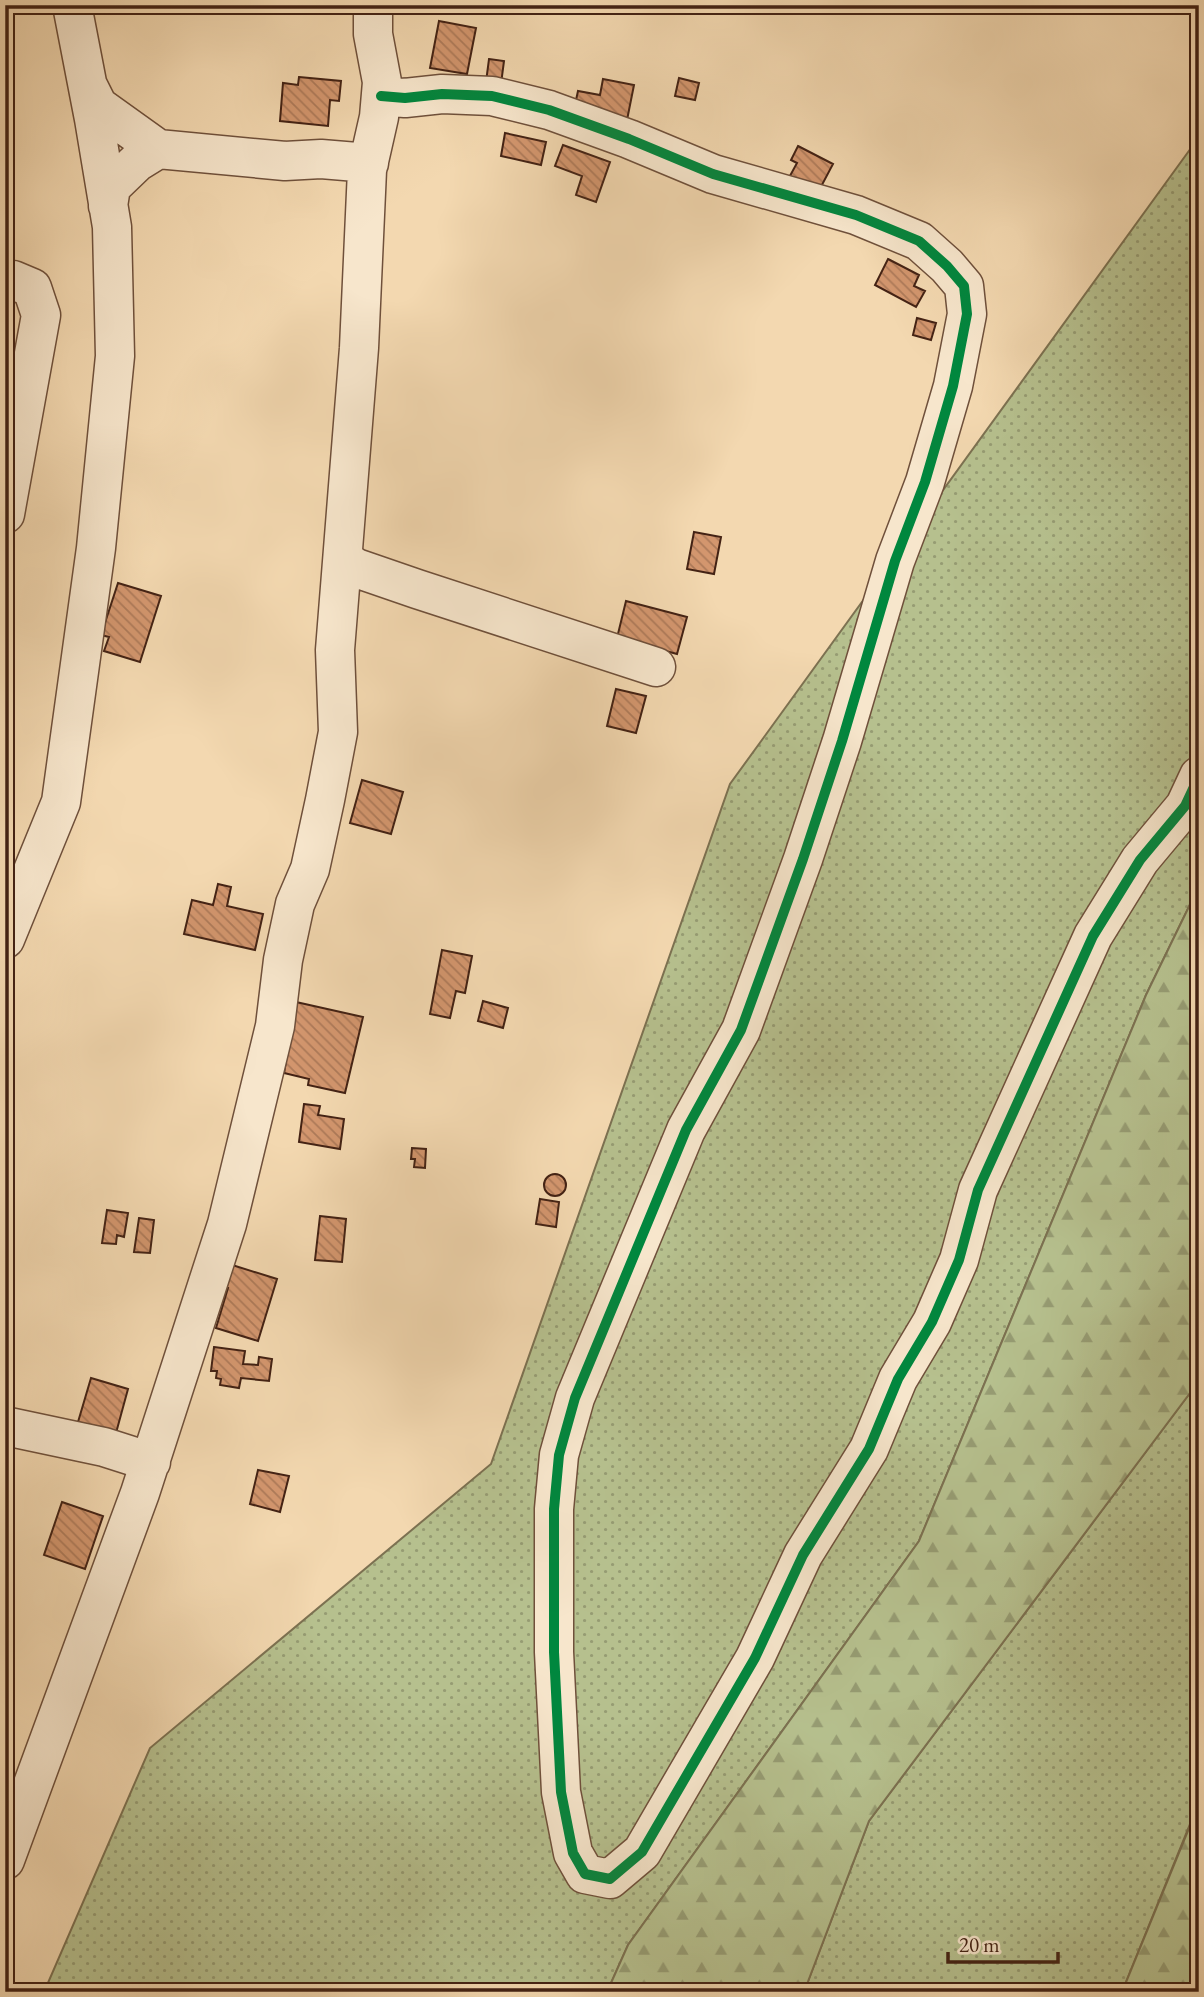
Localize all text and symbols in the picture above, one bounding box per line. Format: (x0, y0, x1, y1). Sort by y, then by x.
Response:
scale bar (948, 1920, 1059, 1964)
text: 20 m (959, 1931, 1000, 1958)

